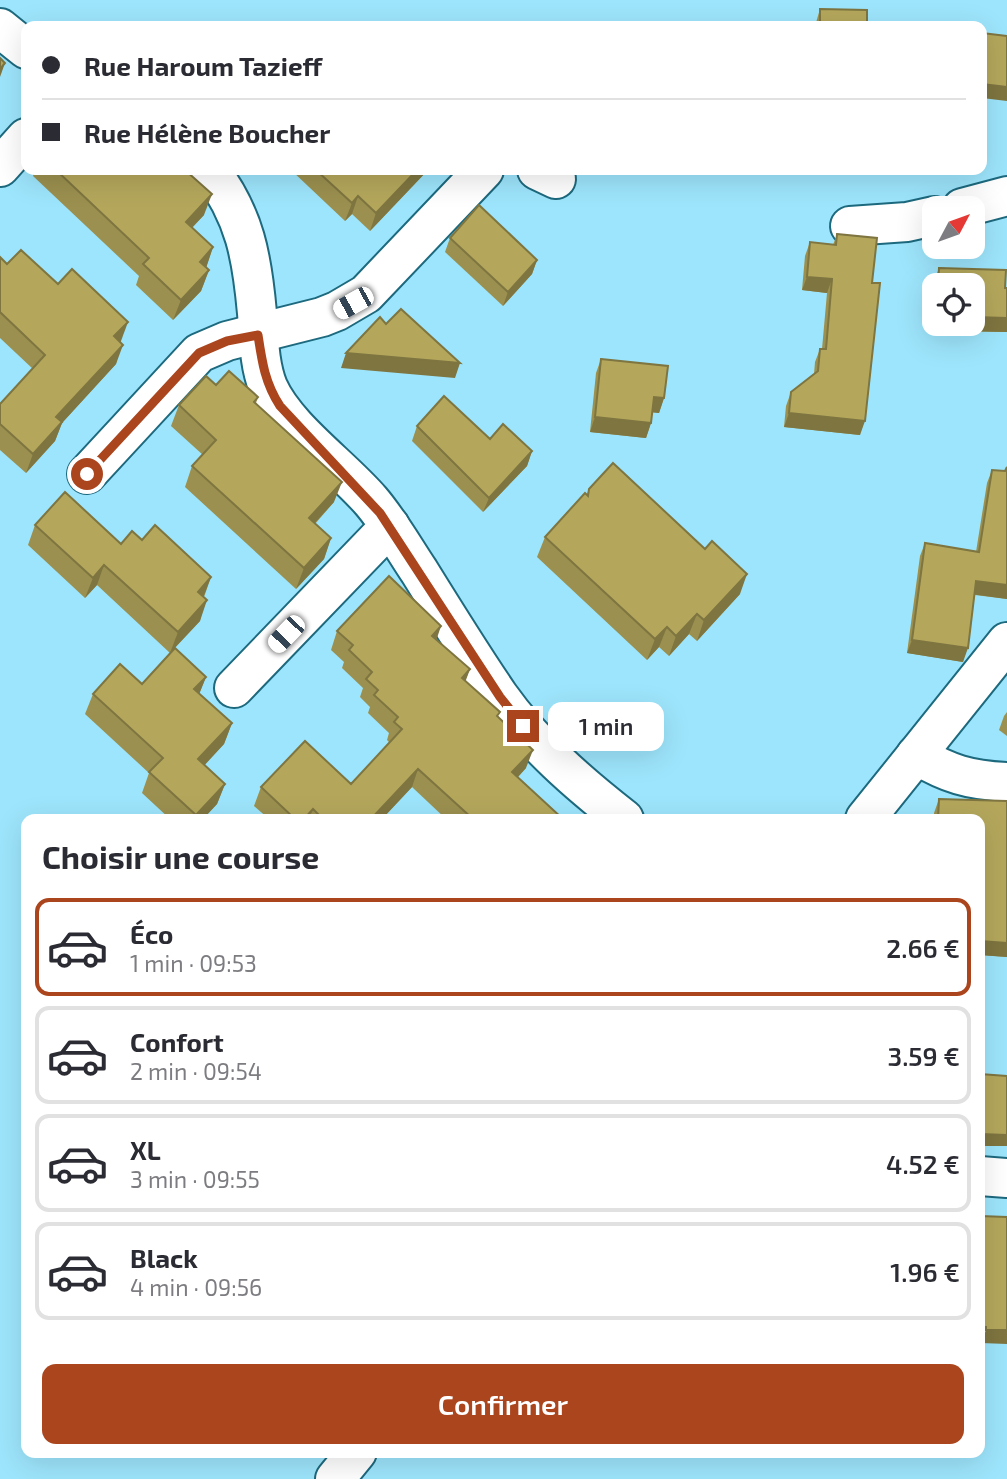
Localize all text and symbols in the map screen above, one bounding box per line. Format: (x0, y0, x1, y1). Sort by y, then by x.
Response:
text: Rue Haroum Tazieff (84, 50, 322, 81)
text: Rue Hélène Boucher (84, 117, 330, 148)
north arrow (922, 196, 985, 259)
map controls (922, 196, 985, 336)
button: locate (922, 273, 985, 336)
car (330, 284, 377, 322)
route start (71, 458, 103, 490)
car (264, 612, 309, 656)
callout: 1 min (548, 702, 663, 750)
route end (507, 710, 539, 742)
text: 1 min (579, 712, 633, 740)
text: Choisir une course (42, 837, 319, 875)
icon: car (46, 916, 109, 979)
text: Éco (130, 918, 173, 949)
text: 2.66 € (886, 932, 960, 963)
text: 1 min · 09:53 (130, 949, 257, 977)
icon: car (46, 1024, 109, 1087)
text: Confort (130, 1026, 224, 1057)
text: 3.59 € (888, 1040, 960, 1071)
text: 2 min · 09:54 (130, 1057, 262, 1085)
icon: car (46, 1132, 109, 1195)
text: XL (130, 1134, 161, 1165)
text: 4.52 € (886, 1148, 960, 1179)
text: 3 min · 09:55 (130, 1165, 260, 1193)
icon: car (46, 1240, 109, 1303)
text: Black (130, 1242, 198, 1273)
text: 1.96 € (890, 1256, 960, 1287)
text: 4 min · 09:56 (130, 1273, 262, 1301)
button: Confirmer (42, 1364, 964, 1444)

